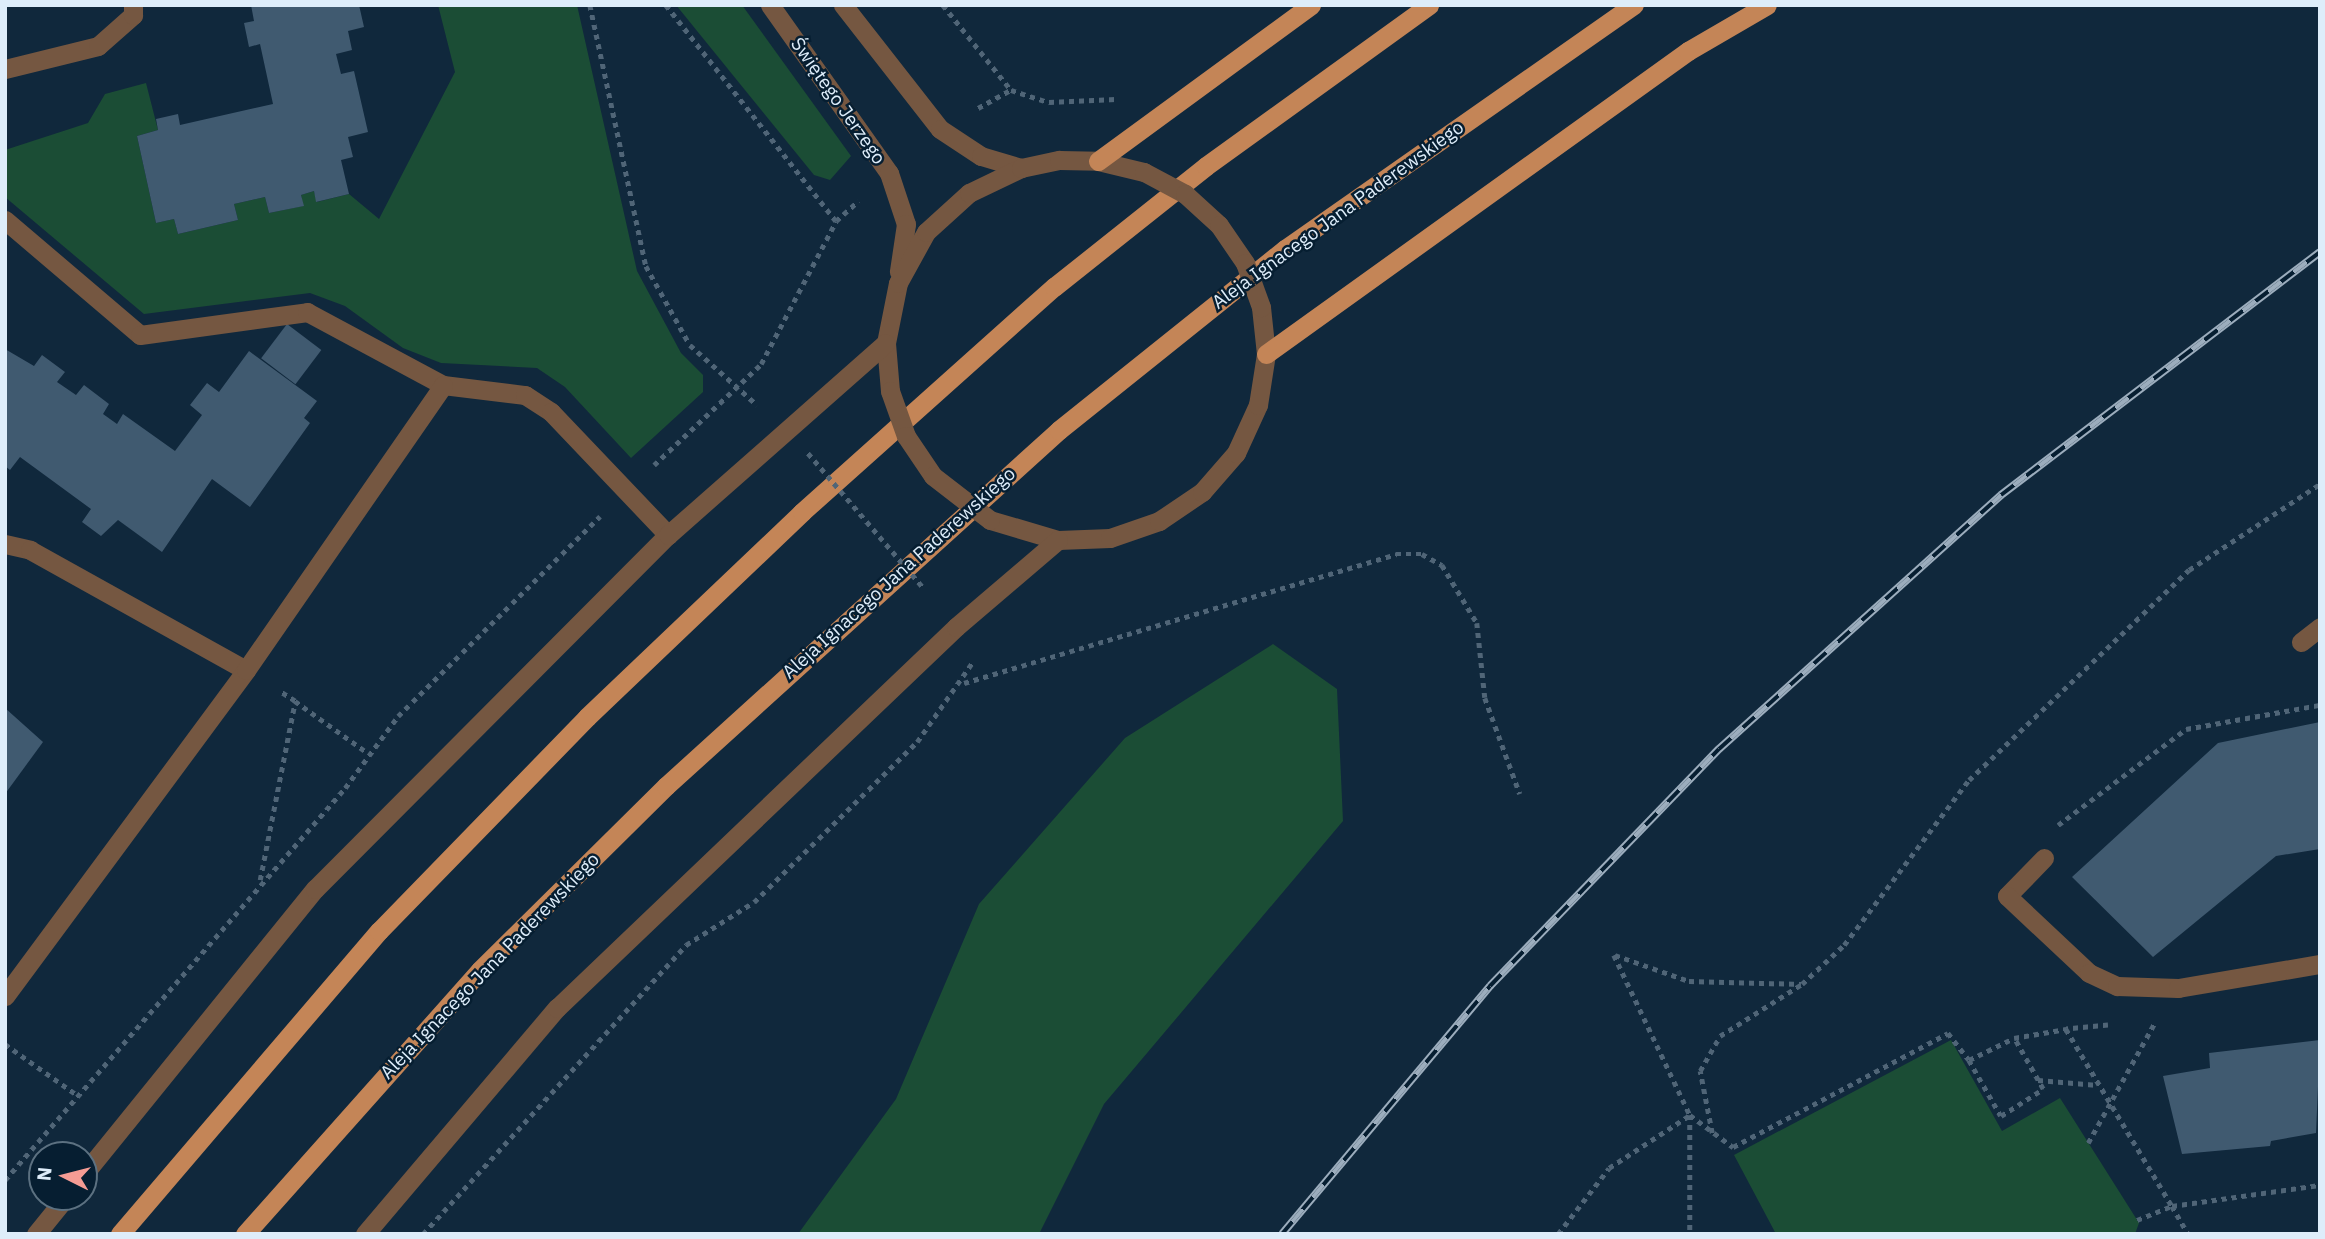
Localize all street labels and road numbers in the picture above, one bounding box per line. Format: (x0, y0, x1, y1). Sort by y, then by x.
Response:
street label: Świętego Jerzego (786, 33, 890, 169)
street label: Aleja Ignacego Jana Paderewskiego (1208, 116, 1468, 314)
street label: Aleja Ignacego Jana Paderewskiego (778, 462, 1020, 684)
street label: Aleja Ignacego Jana Paderewskiego (376, 848, 604, 1084)

